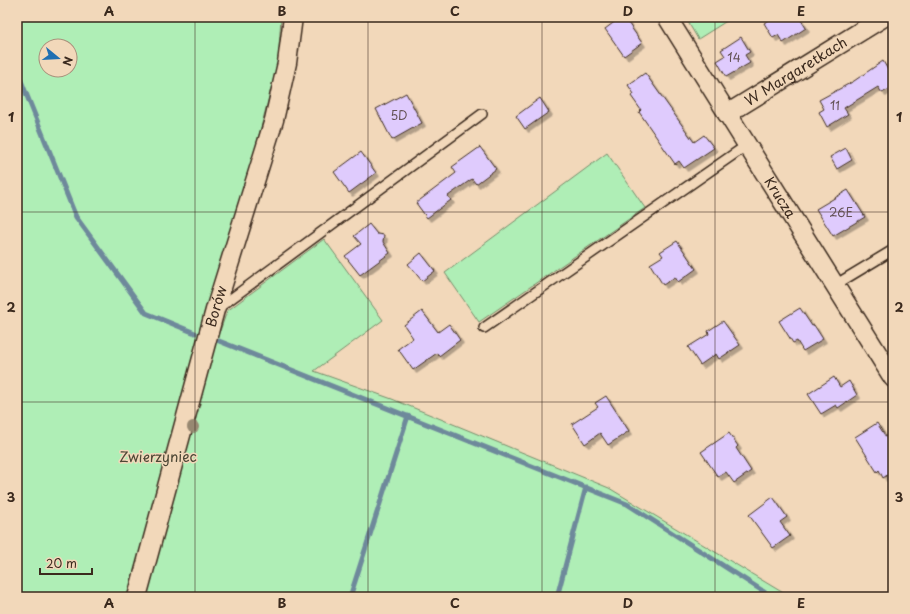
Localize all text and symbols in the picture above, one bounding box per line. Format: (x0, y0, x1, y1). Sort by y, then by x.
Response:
text: A (104, 1, 114, 20)
text: B (278, 1, 287, 20)
text: C (450, 1, 460, 20)
text: D (623, 1, 633, 20)
text: E (797, 1, 805, 20)
street label: W Margaretkach (740, 31, 851, 111)
north arrow (38, 38, 78, 78)
house number: 14 (727, 48, 741, 66)
text: N (58, 54, 77, 68)
house number: 11 (830, 96, 840, 114)
house number: 5D (390, 106, 408, 124)
text: 1 (8, 107, 14, 126)
text: 1 (896, 107, 902, 126)
street label: Krucza (760, 173, 801, 222)
house number: 26E (829, 203, 853, 221)
street label: Borów (200, 283, 232, 329)
text: 2 (6, 297, 16, 316)
text: 2 (894, 297, 904, 316)
park label: Zwierzyniec (119, 446, 197, 467)
text: 3 (7, 487, 16, 506)
text: 3 (895, 487, 904, 506)
scale bar (40, 550, 92, 576)
text: 20 m (46, 554, 77, 572)
text: A (104, 593, 114, 612)
text: B (278, 593, 287, 612)
text: C (450, 593, 460, 612)
text: D (623, 593, 633, 612)
text: E (797, 593, 805, 612)

